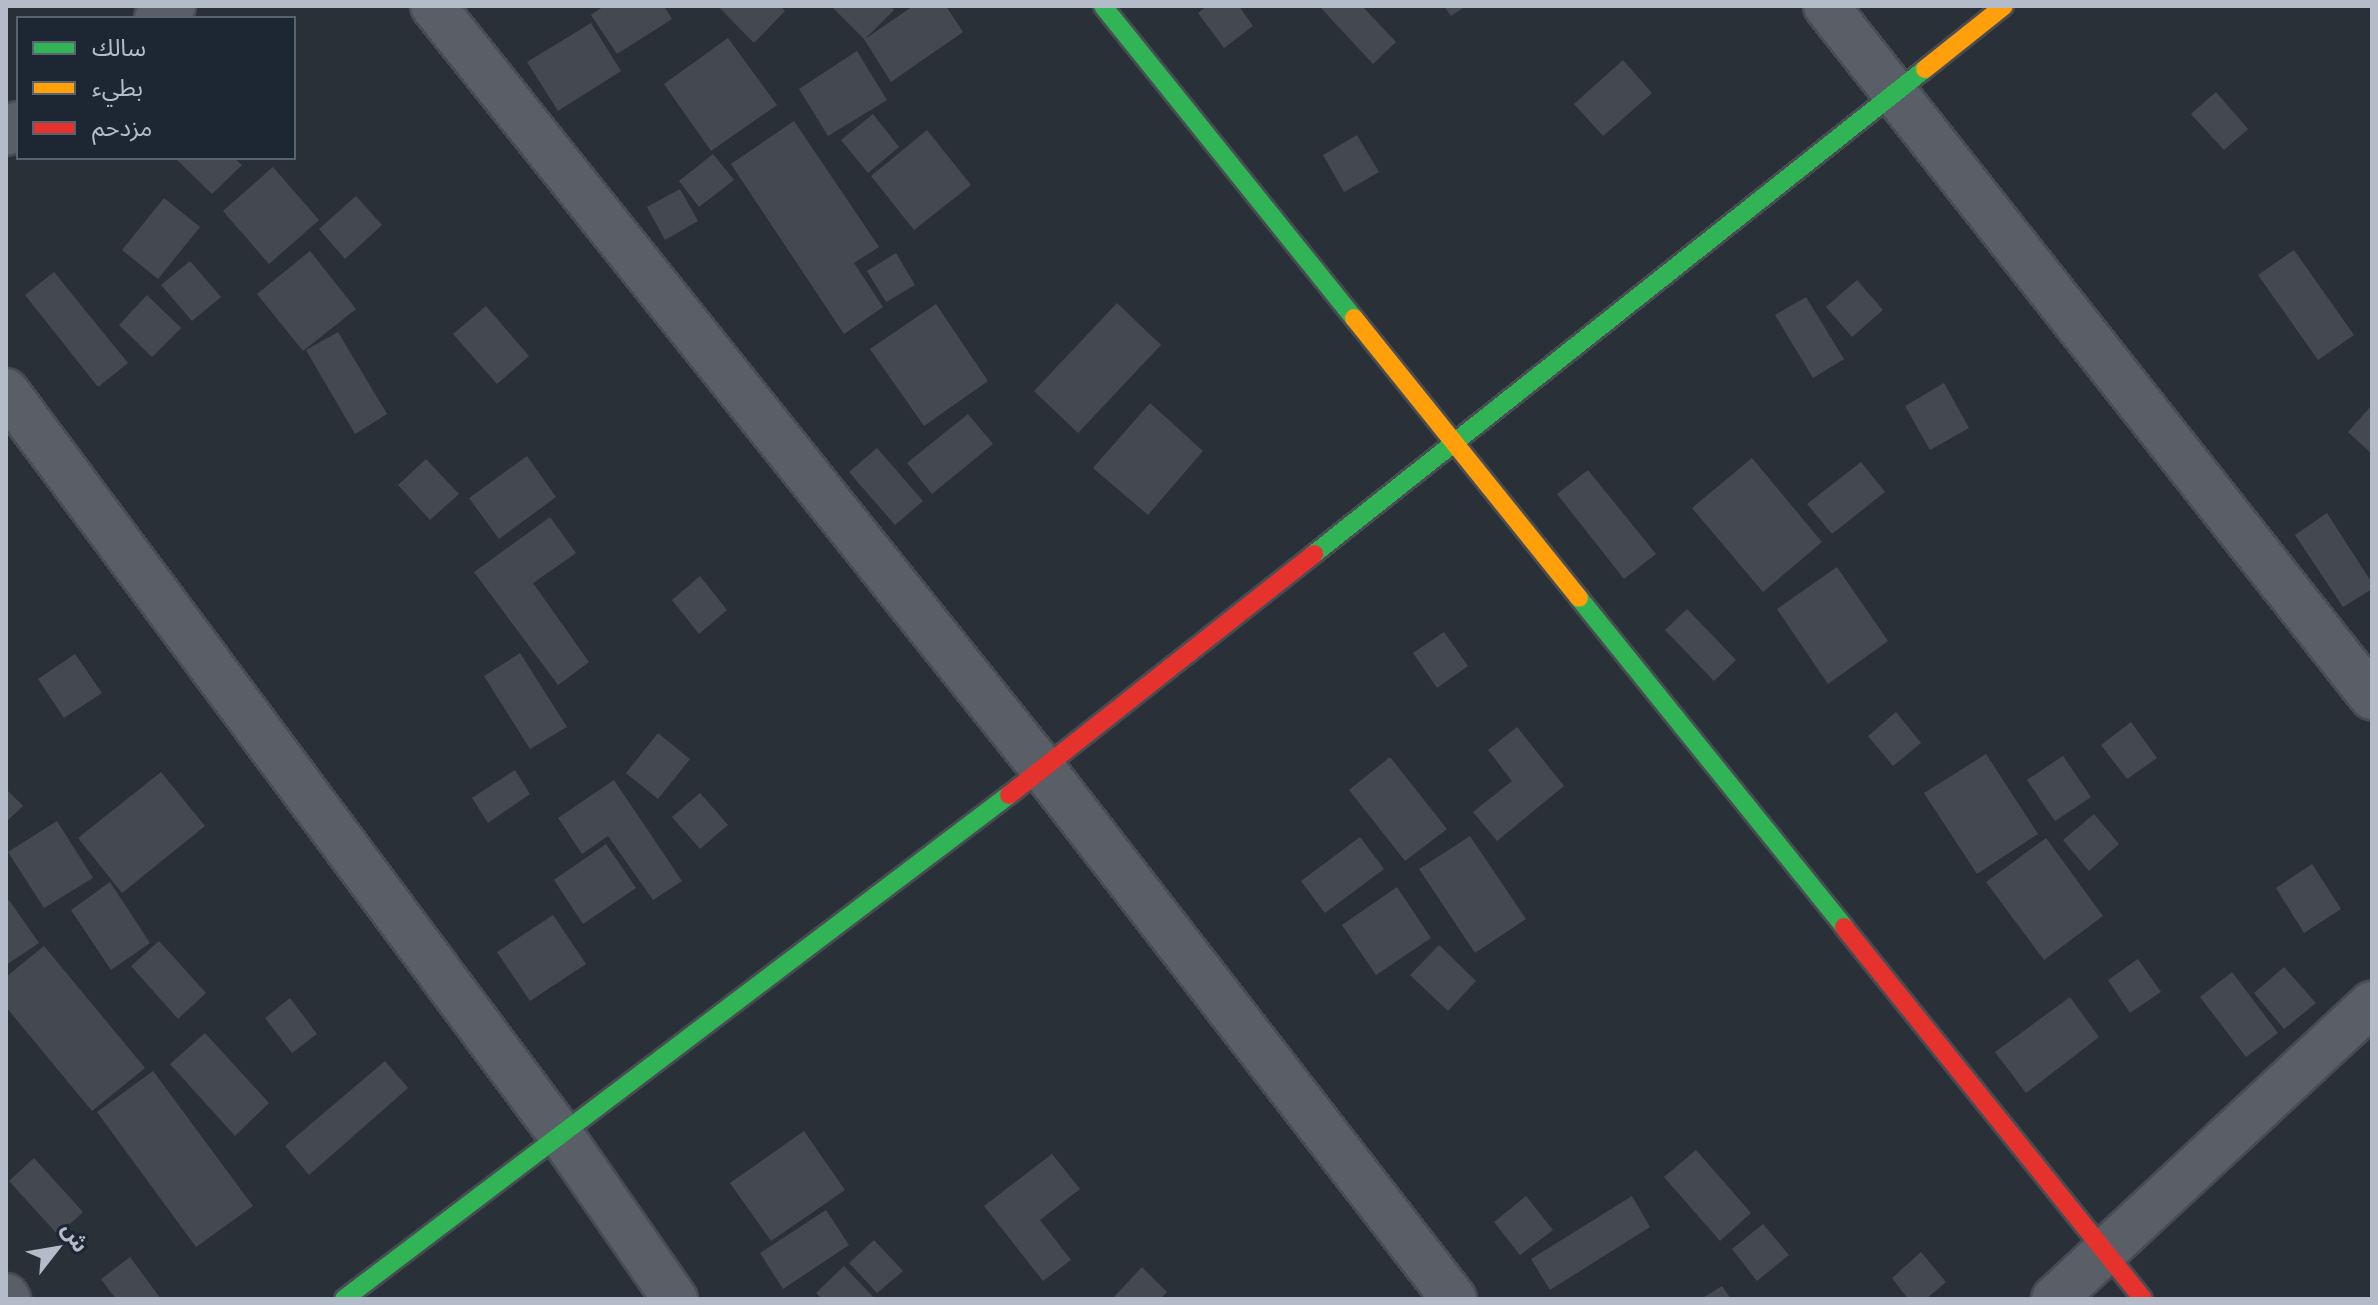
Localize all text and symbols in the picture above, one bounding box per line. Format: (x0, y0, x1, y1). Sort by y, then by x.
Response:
legend (16, 16, 296, 160)
text: سالك (92, 32, 146, 61)
text: بطيء (92, 72, 143, 101)
text: مزدحم (92, 112, 152, 141)
north arrow (16, 1209, 96, 1289)
text: ش (58, 1217, 95, 1256)

